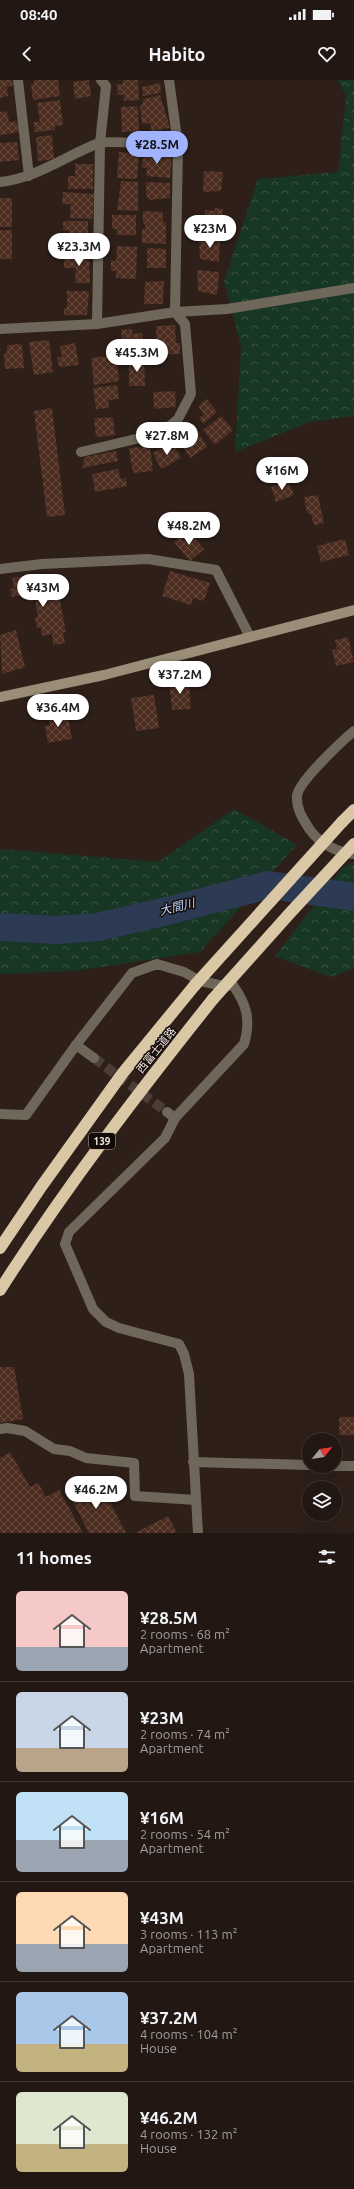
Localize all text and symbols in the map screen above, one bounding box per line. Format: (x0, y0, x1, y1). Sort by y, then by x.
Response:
text: 08:40 (20, 6, 58, 23)
icon: back (16, 43, 38, 65)
icon: heart (316, 43, 338, 65)
text: Habito (149, 44, 205, 64)
pin: ¥28.5M (124, 131, 190, 165)
text: ¥28.5M (135, 137, 179, 151)
pin: ¥23M (186, 215, 234, 249)
text: ¥23M (193, 221, 227, 235)
pin: ¥23.3M (46, 233, 112, 267)
text: ¥23.3M (57, 239, 101, 253)
pin: ¥45.3M (104, 339, 170, 373)
text: ¥45.3M (115, 345, 159, 359)
pin: ¥27.8M (134, 422, 200, 456)
text: ¥27.8M (145, 428, 189, 442)
pin: ¥16M (258, 457, 306, 491)
text: ¥16M (265, 463, 299, 477)
pin: ¥48.2M (156, 512, 222, 546)
text: ¥48.2M (167, 518, 211, 532)
pin: ¥43M (19, 574, 67, 608)
text: ¥43M (26, 580, 60, 594)
pin: ¥37.2M (147, 661, 213, 695)
text: ¥37.2M (158, 667, 202, 681)
pin: ¥36.4M (25, 694, 91, 728)
text: ¥36.4M (36, 700, 80, 714)
water label: 大間川 (158, 895, 198, 917)
street label: 西富士道路 (134, 1025, 178, 1075)
road number: 139 (89, 1133, 115, 1149)
north arrow (302, 1433, 342, 1473)
map controls (302, 1433, 342, 1521)
pin: ¥46.2M (63, 1476, 129, 1510)
button: layers (302, 1481, 342, 1521)
text: ¥46.2M (74, 1482, 118, 1496)
icon: filters (316, 1546, 338, 1568)
text: 11 homes (16, 1548, 92, 1567)
icon: home (48, 1607, 96, 1655)
text: ¥28.5M (140, 1608, 198, 1627)
text: 2 rooms · 68 m² (140, 1627, 230, 1641)
text: Apartment (140, 1641, 204, 1655)
icon: home (48, 1708, 96, 1756)
text: ¥23M (140, 1708, 184, 1727)
text: 2 rooms · 74 m² (140, 1727, 230, 1741)
text: Apartment (140, 1741, 204, 1755)
icon: home (48, 1808, 96, 1856)
text: ¥16M (140, 1808, 184, 1827)
text: 2 rooms · 54 m² (140, 1827, 230, 1841)
text: Apartment (140, 1841, 204, 1855)
icon: home (48, 1908, 96, 1956)
text: ¥43M (140, 1908, 184, 1927)
text: 3 rooms · 113 m² (140, 1927, 237, 1941)
text: Apartment (140, 1941, 204, 1955)
icon: home (48, 2008, 96, 2056)
text: ¥37.2M (140, 2008, 198, 2027)
text: 4 rooms · 104 m² (140, 2027, 237, 2041)
text: House (140, 2041, 177, 2055)
icon: home (48, 2108, 96, 2156)
text: ¥46.2M (140, 2108, 198, 2127)
text: 4 rooms · 132 m² (140, 2127, 237, 2141)
text: House (140, 2141, 177, 2155)

